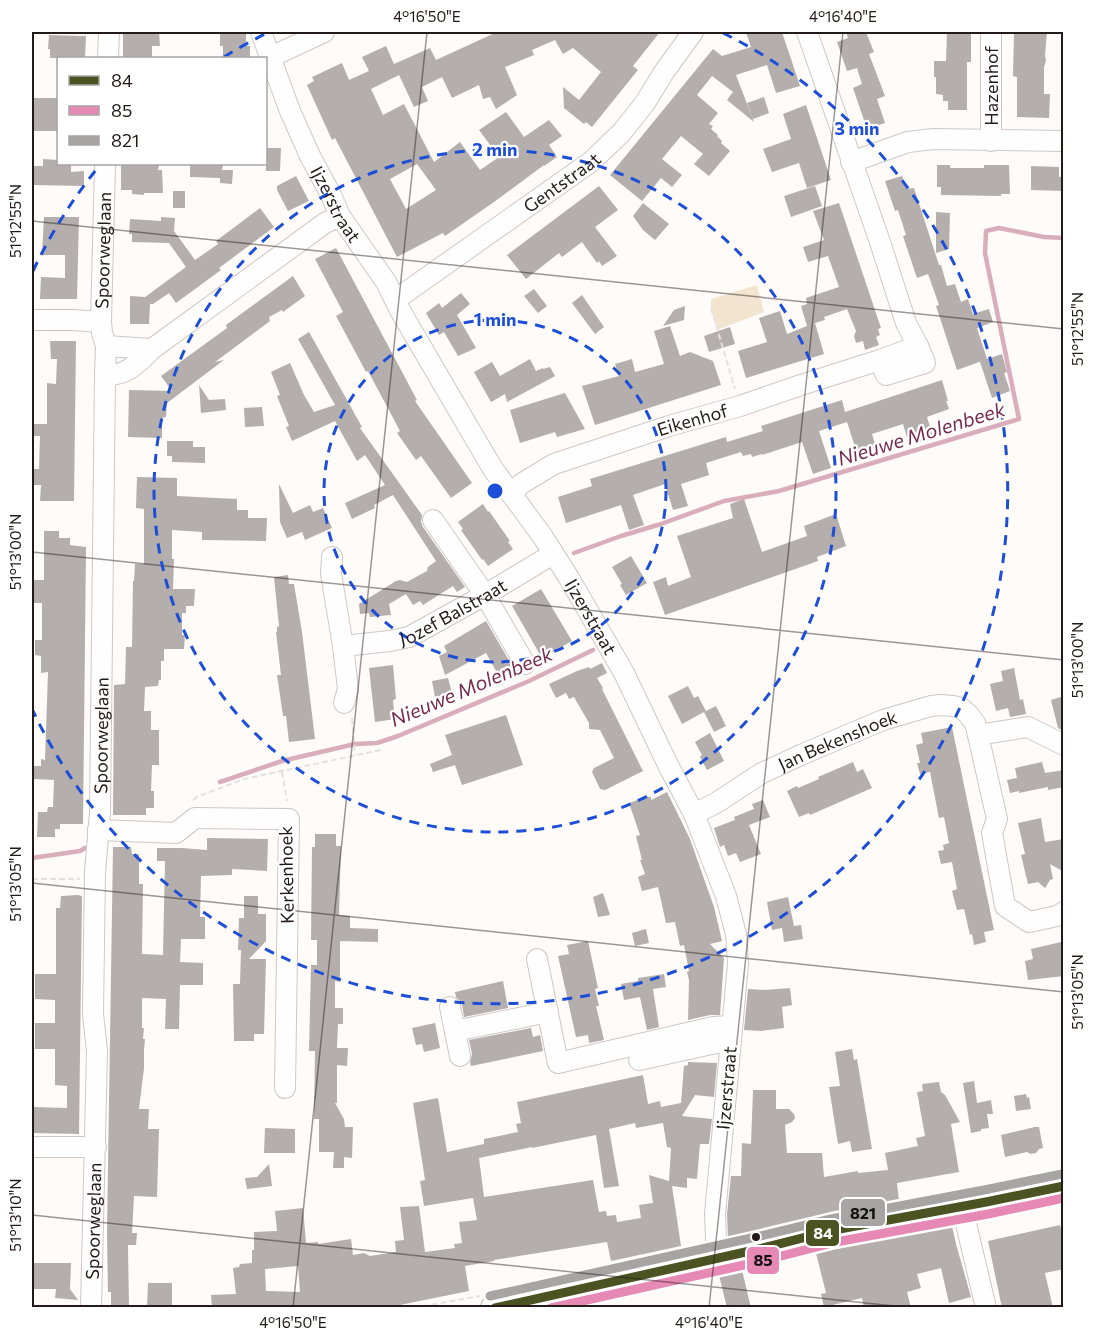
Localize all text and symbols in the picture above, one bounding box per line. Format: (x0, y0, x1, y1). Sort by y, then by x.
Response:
text: 4°16'50"E (393, 7, 461, 25)
text: 4°16'40"E (809, 7, 877, 25)
street label: Hazenhof (980, 45, 1002, 126)
legend (57, 57, 267, 165)
text: 84 (111, 69, 133, 91)
text: 85 (111, 99, 132, 121)
text: 3 min (834, 117, 880, 139)
text: 821 (111, 129, 140, 151)
text: 2 min (473, 138, 517, 160)
street label: Gentstraat (519, 148, 605, 217)
street label: Ijzerstraat (306, 162, 366, 246)
text: 51°12'55"N (6, 184, 24, 258)
street label: Spoorweglaan (90, 191, 115, 309)
text: 51°12'55"N (1068, 292, 1086, 366)
text: 1 min (474, 308, 516, 330)
water label: Nieuwe Molenbeek (834, 396, 1009, 470)
street label: Eikenhof (654, 399, 731, 440)
centre of rings (485, 481, 505, 501)
text: 51°13'00"N (6, 514, 24, 590)
street label: Jozef Balstraat (398, 574, 510, 650)
street label: Ijzerstraat (561, 575, 622, 658)
text: 51°13'00"N (1068, 622, 1086, 698)
water label: Nieuwe Molenbeek (386, 641, 557, 731)
street label: Spoorweglaan (89, 677, 113, 794)
street label: Jan Bekenshoek (774, 705, 900, 775)
street label: Kerkenhoek (274, 826, 298, 924)
text: 51°13'05"N (6, 846, 24, 922)
text: 51°13'05"N (1068, 954, 1086, 1030)
street label: Ijzerstraat (711, 1045, 741, 1131)
street label: Spoorweglaan (81, 1162, 105, 1280)
text: 51°13'10"N (6, 1178, 24, 1252)
line badge: 821 (840, 1198, 886, 1227)
text: 821 (850, 1203, 876, 1222)
line badge: 84 (805, 1219, 840, 1247)
text: 84 (813, 1223, 833, 1242)
unlabelled marker (750, 1231, 762, 1243)
line badge: 85 (746, 1246, 780, 1275)
text: 85 (753, 1250, 773, 1269)
text: 4°16'50"E (259, 1313, 327, 1331)
text: 4°16'40"E (675, 1313, 743, 1331)

